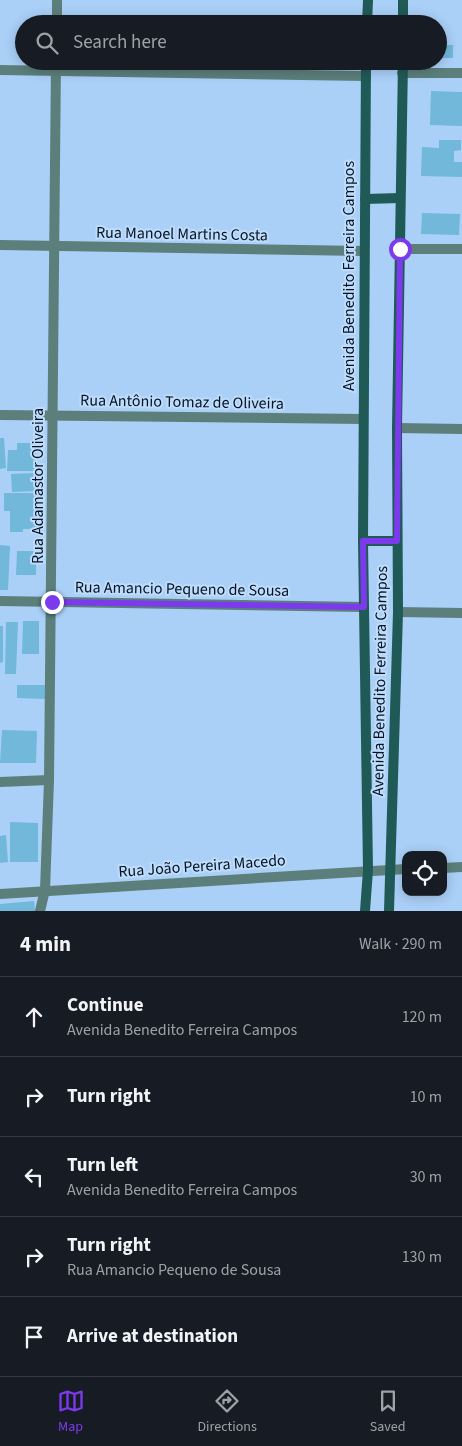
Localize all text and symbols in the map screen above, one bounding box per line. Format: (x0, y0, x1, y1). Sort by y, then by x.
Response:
search box (15, 15, 447, 70)
icon: search (33, 29, 61, 57)
text: Search here (73, 29, 167, 56)
street label: Avenida Benedito Ferreira Campos (338, 161, 360, 391)
street label: Rua Manoel Martins Costa (96, 222, 268, 246)
route start (389, 238, 412, 261)
street label: Rua Antônio Tomaz de Oliveira (80, 389, 284, 415)
street label: Rua Adamastor Oliveira (27, 408, 49, 564)
street label: Avenida Benedito Ferreira Campos (367, 565, 393, 796)
street label: Rua Amancio Pequeno de Sousa (75, 576, 289, 602)
route end (41, 591, 64, 614)
street label: Rua João Pereira Macedo (118, 849, 286, 883)
map controls (402, 851, 447, 896)
button: locate (402, 851, 447, 896)
text: 4 min (20, 929, 71, 959)
text: Walk · 290 m (359, 933, 442, 955)
text: Continue (67, 992, 144, 1019)
icon: ahead (20, 1003, 48, 1031)
text: 120 m (402, 1006, 442, 1028)
text: Avenida Benedito Ferreira Campos (67, 1019, 297, 1041)
icon: right (20, 1083, 48, 1111)
text: Turn right (67, 1083, 151, 1110)
text: 10 m (410, 1086, 442, 1108)
text: Turn left (67, 1152, 138, 1179)
icon: left (20, 1163, 48, 1191)
text: 30 m (410, 1166, 442, 1188)
text: Avenida Benedito Ferreira Campos (67, 1179, 297, 1201)
text: Turn right (67, 1232, 151, 1259)
icon: right (20, 1243, 48, 1271)
text: 130 m (402, 1246, 442, 1268)
text: Rua Amancio Pequeno de Sousa (67, 1259, 281, 1281)
icon: arrive (20, 1323, 48, 1351)
text: Arrive at destination (67, 1323, 238, 1350)
tab: Map (57, 1387, 85, 1437)
tab: Directions (198, 1387, 257, 1437)
tab: Saved (370, 1387, 405, 1437)

